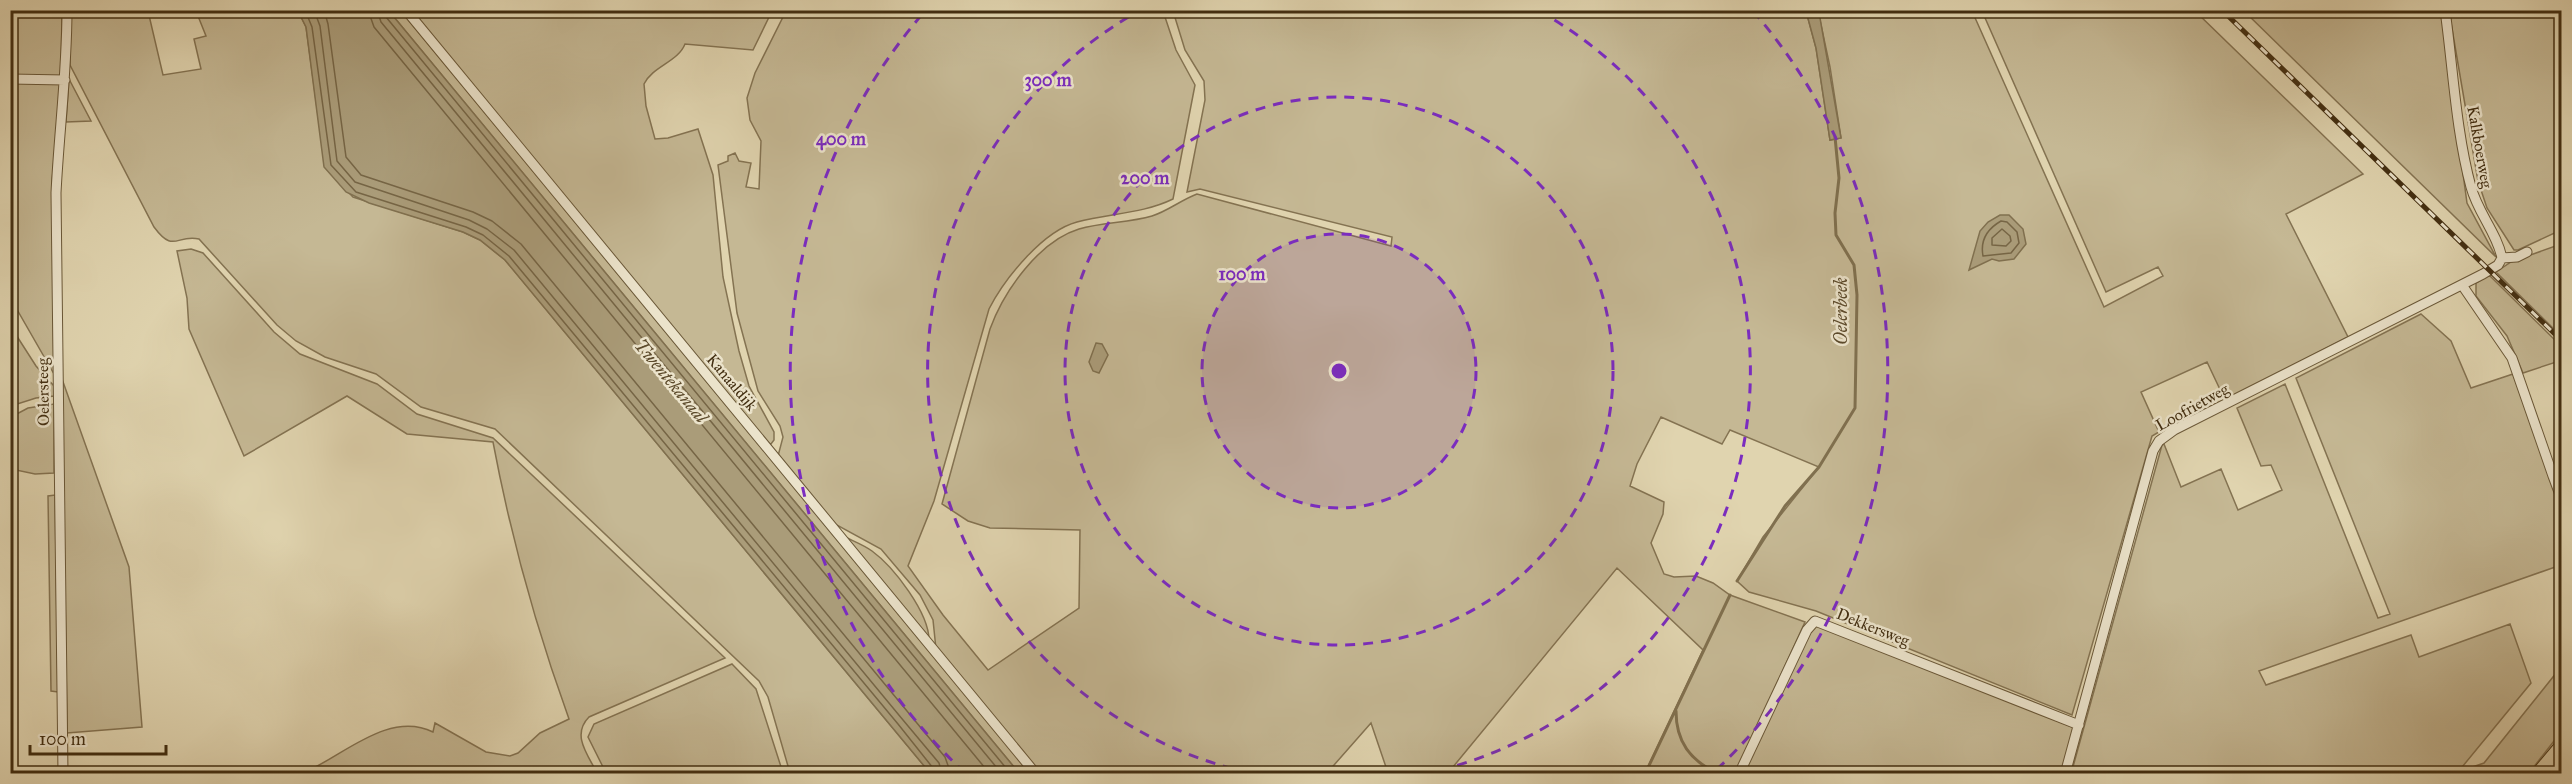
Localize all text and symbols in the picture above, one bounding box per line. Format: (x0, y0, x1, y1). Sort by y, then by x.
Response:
text: 300 m (1024, 69, 1072, 92)
street label: Kalkboerweg (2462, 104, 2497, 190)
text: 400 m (816, 128, 867, 151)
text: 200 m (1121, 167, 1170, 189)
text: 100 m (1219, 263, 1266, 285)
water label: Oelerbeek (1830, 277, 1852, 345)
water label: Twentekanaal (630, 335, 714, 429)
street label: Kanaaldijk (703, 350, 762, 415)
street label: Oelersteeg (33, 357, 54, 426)
centre of rings (1329, 361, 1349, 381)
street label: Loofrietweg (2152, 379, 2233, 436)
street label: Dekkersweg (1833, 604, 1913, 651)
scale bar (30, 718, 166, 756)
text: 100 m (39, 728, 86, 750)

